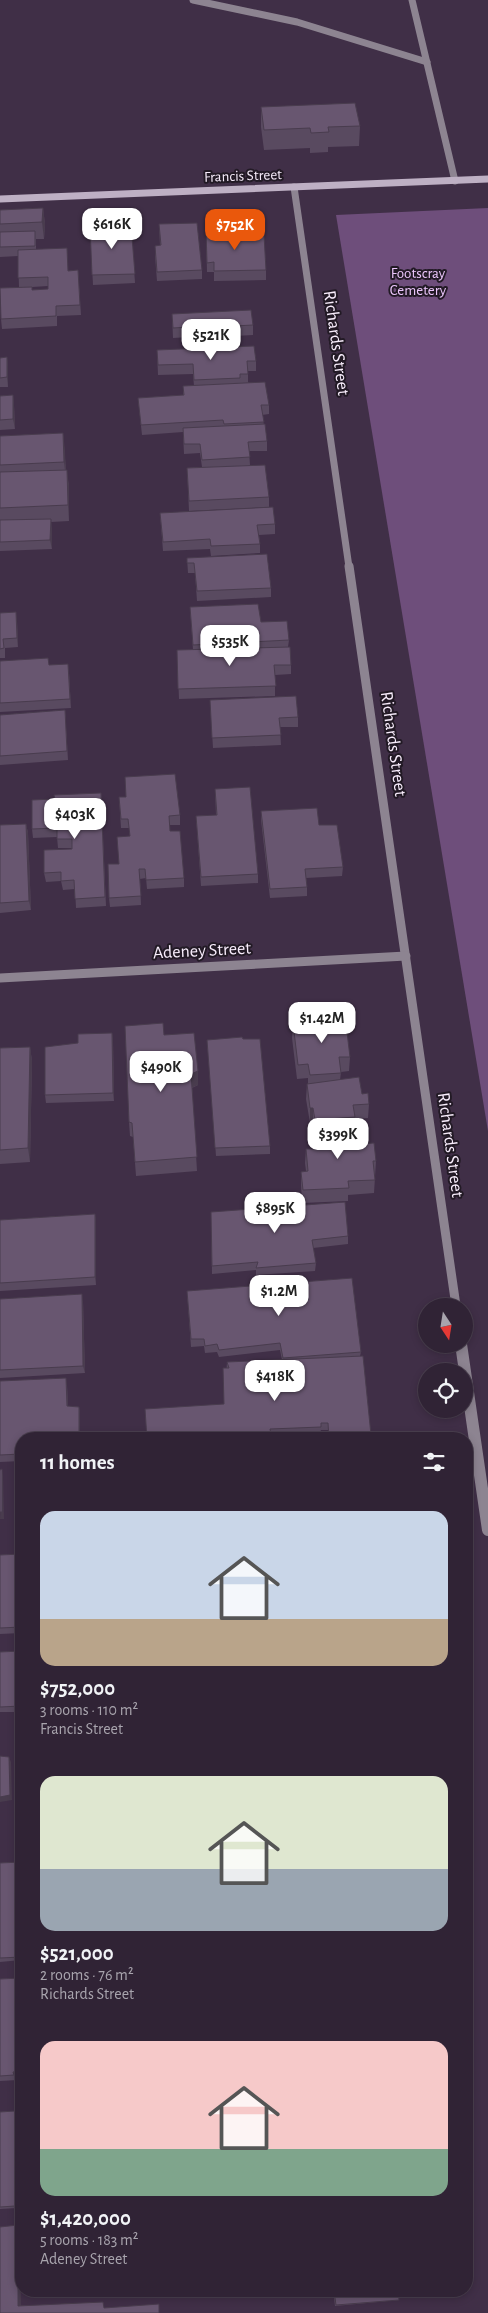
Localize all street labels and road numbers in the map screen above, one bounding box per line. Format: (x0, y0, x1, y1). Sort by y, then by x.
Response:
street label: Francis Street (204, 167, 282, 185)
street label: Richards Street (320, 289, 352, 397)
street label: Richards Street (377, 690, 409, 798)
street label: Adeney Street (152, 939, 252, 963)
street label: Richards Street (434, 1091, 466, 1199)

